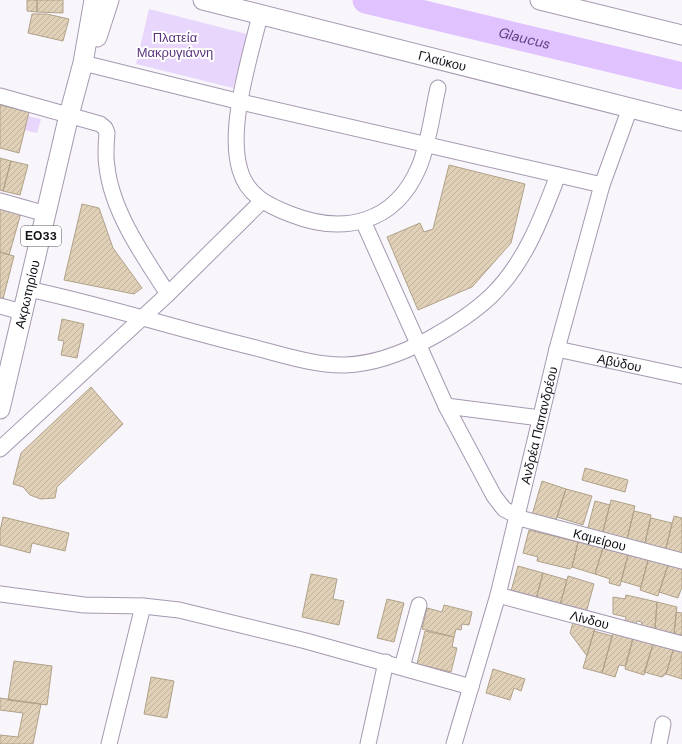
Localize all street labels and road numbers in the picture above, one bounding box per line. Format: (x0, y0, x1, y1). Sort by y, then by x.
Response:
street label: Γλαύκου (417, 47, 468, 75)
road number: ΕΟ33 (21, 226, 61, 246)
street label: Ακρωτηρίου (11, 258, 44, 330)
street label: Αβύδου (596, 350, 643, 376)
street label: Ανδρέα Παπανδρέου (517, 365, 562, 486)
street label: Καμείρου (571, 525, 628, 555)
street label: Λίνδου (568, 607, 611, 633)

